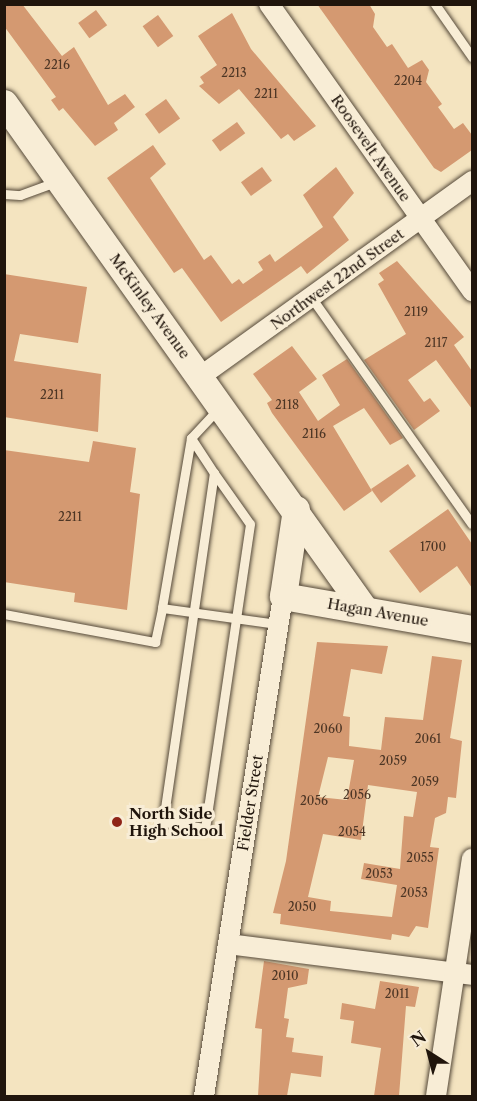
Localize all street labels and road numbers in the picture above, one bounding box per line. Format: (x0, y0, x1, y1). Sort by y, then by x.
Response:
street label: Roosevelt Avenue (327, 91, 415, 205)
street label: Northwest 22nd Street (267, 225, 407, 333)
street label: McKinley Avenue (106, 250, 194, 362)
street label: Hagan Avenue (326, 594, 430, 630)
street label: Fielder Street (233, 753, 267, 853)

